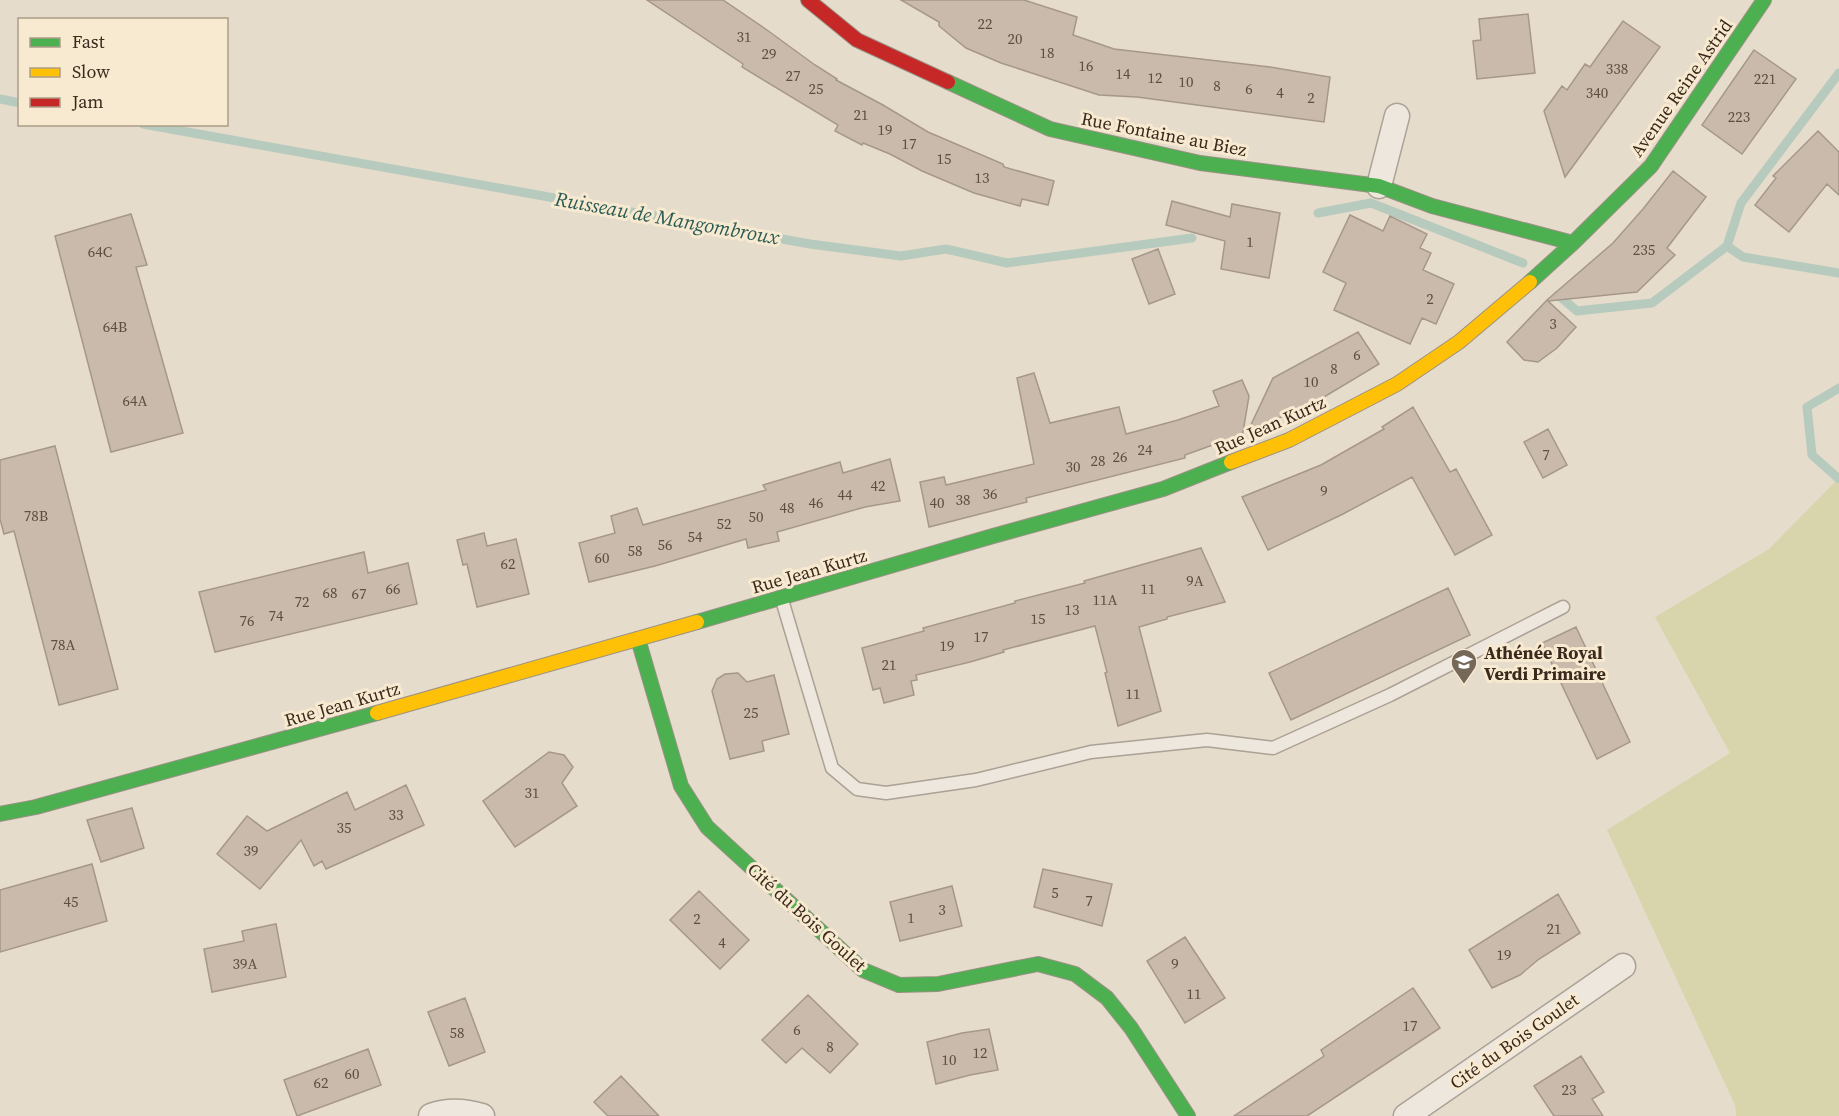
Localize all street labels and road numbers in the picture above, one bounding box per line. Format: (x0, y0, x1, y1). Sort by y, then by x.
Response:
street label: Avenue Reine Astrid (1624, 14, 1738, 162)
street label: Rue Fontaine au Biez (1079, 106, 1249, 162)
street label: Rue Jean Kurtz (1211, 389, 1329, 461)
street label: Rue Jean Kurtz (748, 543, 870, 599)
street label: Rue Jean Kurtz (281, 676, 403, 732)
street label: Cité du Bois Goulet (742, 857, 872, 977)
street label: Cité du Bois Goulet (1445, 987, 1584, 1095)

